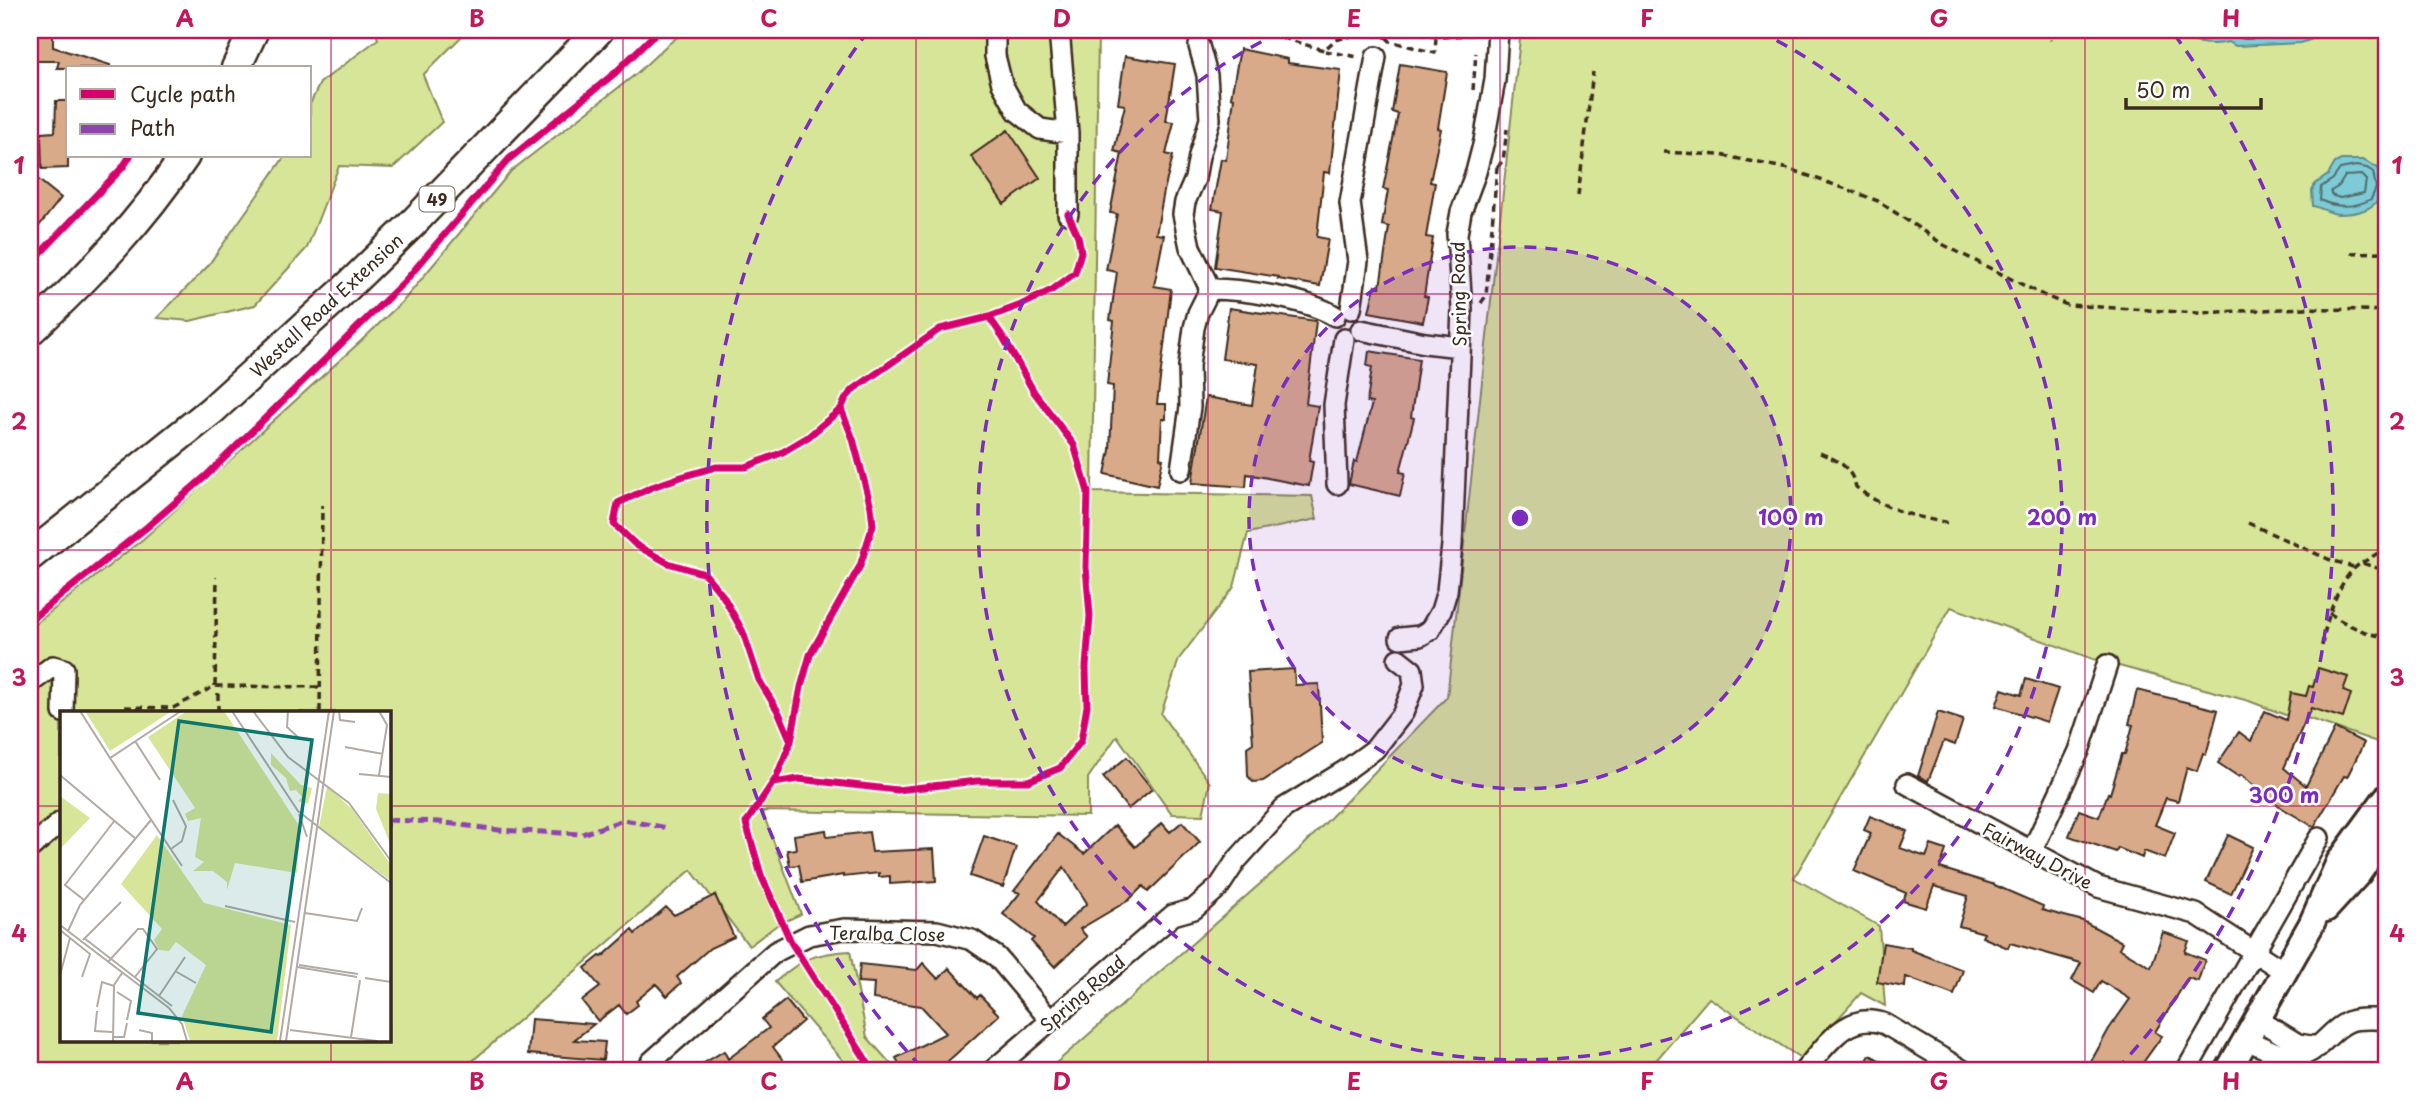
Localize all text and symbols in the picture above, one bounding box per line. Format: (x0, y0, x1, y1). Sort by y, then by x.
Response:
text: A (176, 0, 194, 35)
text: B (469, 0, 485, 35)
text: C (760, 0, 778, 35)
text: D (1053, 0, 1071, 35)
text: E (1347, 0, 1361, 35)
text: F (1640, 0, 1654, 35)
text: G (1930, 0, 1948, 35)
text: H (2222, 0, 2240, 35)
legend (66, 66, 312, 158)
scale bar (2126, 66, 2260, 110)
text: 50 m (2136, 73, 2190, 105)
text: Cycle path (130, 77, 236, 109)
text: Path (130, 111, 175, 143)
text: 1 (14, 147, 25, 182)
text: 1 (2392, 147, 2403, 182)
road number: 49 (420, 186, 454, 211)
street label: Westall Road Extension (243, 227, 409, 383)
street label: Spring Road (1444, 241, 1472, 347)
text: 2 (11, 403, 27, 438)
text: 2 (2389, 403, 2405, 438)
text: 100 m (1758, 500, 1824, 532)
text: 200 m (2027, 500, 2097, 532)
centre of rings (1508, 506, 1532, 530)
text: 3 (11, 659, 27, 694)
text: 3 (2389, 659, 2405, 694)
inset map (60, 711, 390, 1042)
text: 300 m (2249, 778, 2319, 810)
street label: Fairway Drive (1978, 815, 2098, 895)
text: 4 (11, 915, 27, 950)
text: 4 (2389, 915, 2405, 950)
street label: Teralba Close (829, 918, 945, 948)
street label: Spring Road (1033, 948, 1131, 1038)
text: A (176, 1063, 194, 1098)
text: B (469, 1063, 485, 1098)
text: C (760, 1063, 778, 1098)
text: D (1053, 1063, 1071, 1098)
text: E (1347, 1063, 1361, 1098)
text: F (1640, 1063, 1654, 1098)
text: G (1930, 1063, 1948, 1098)
text: H (2222, 1063, 2240, 1098)

